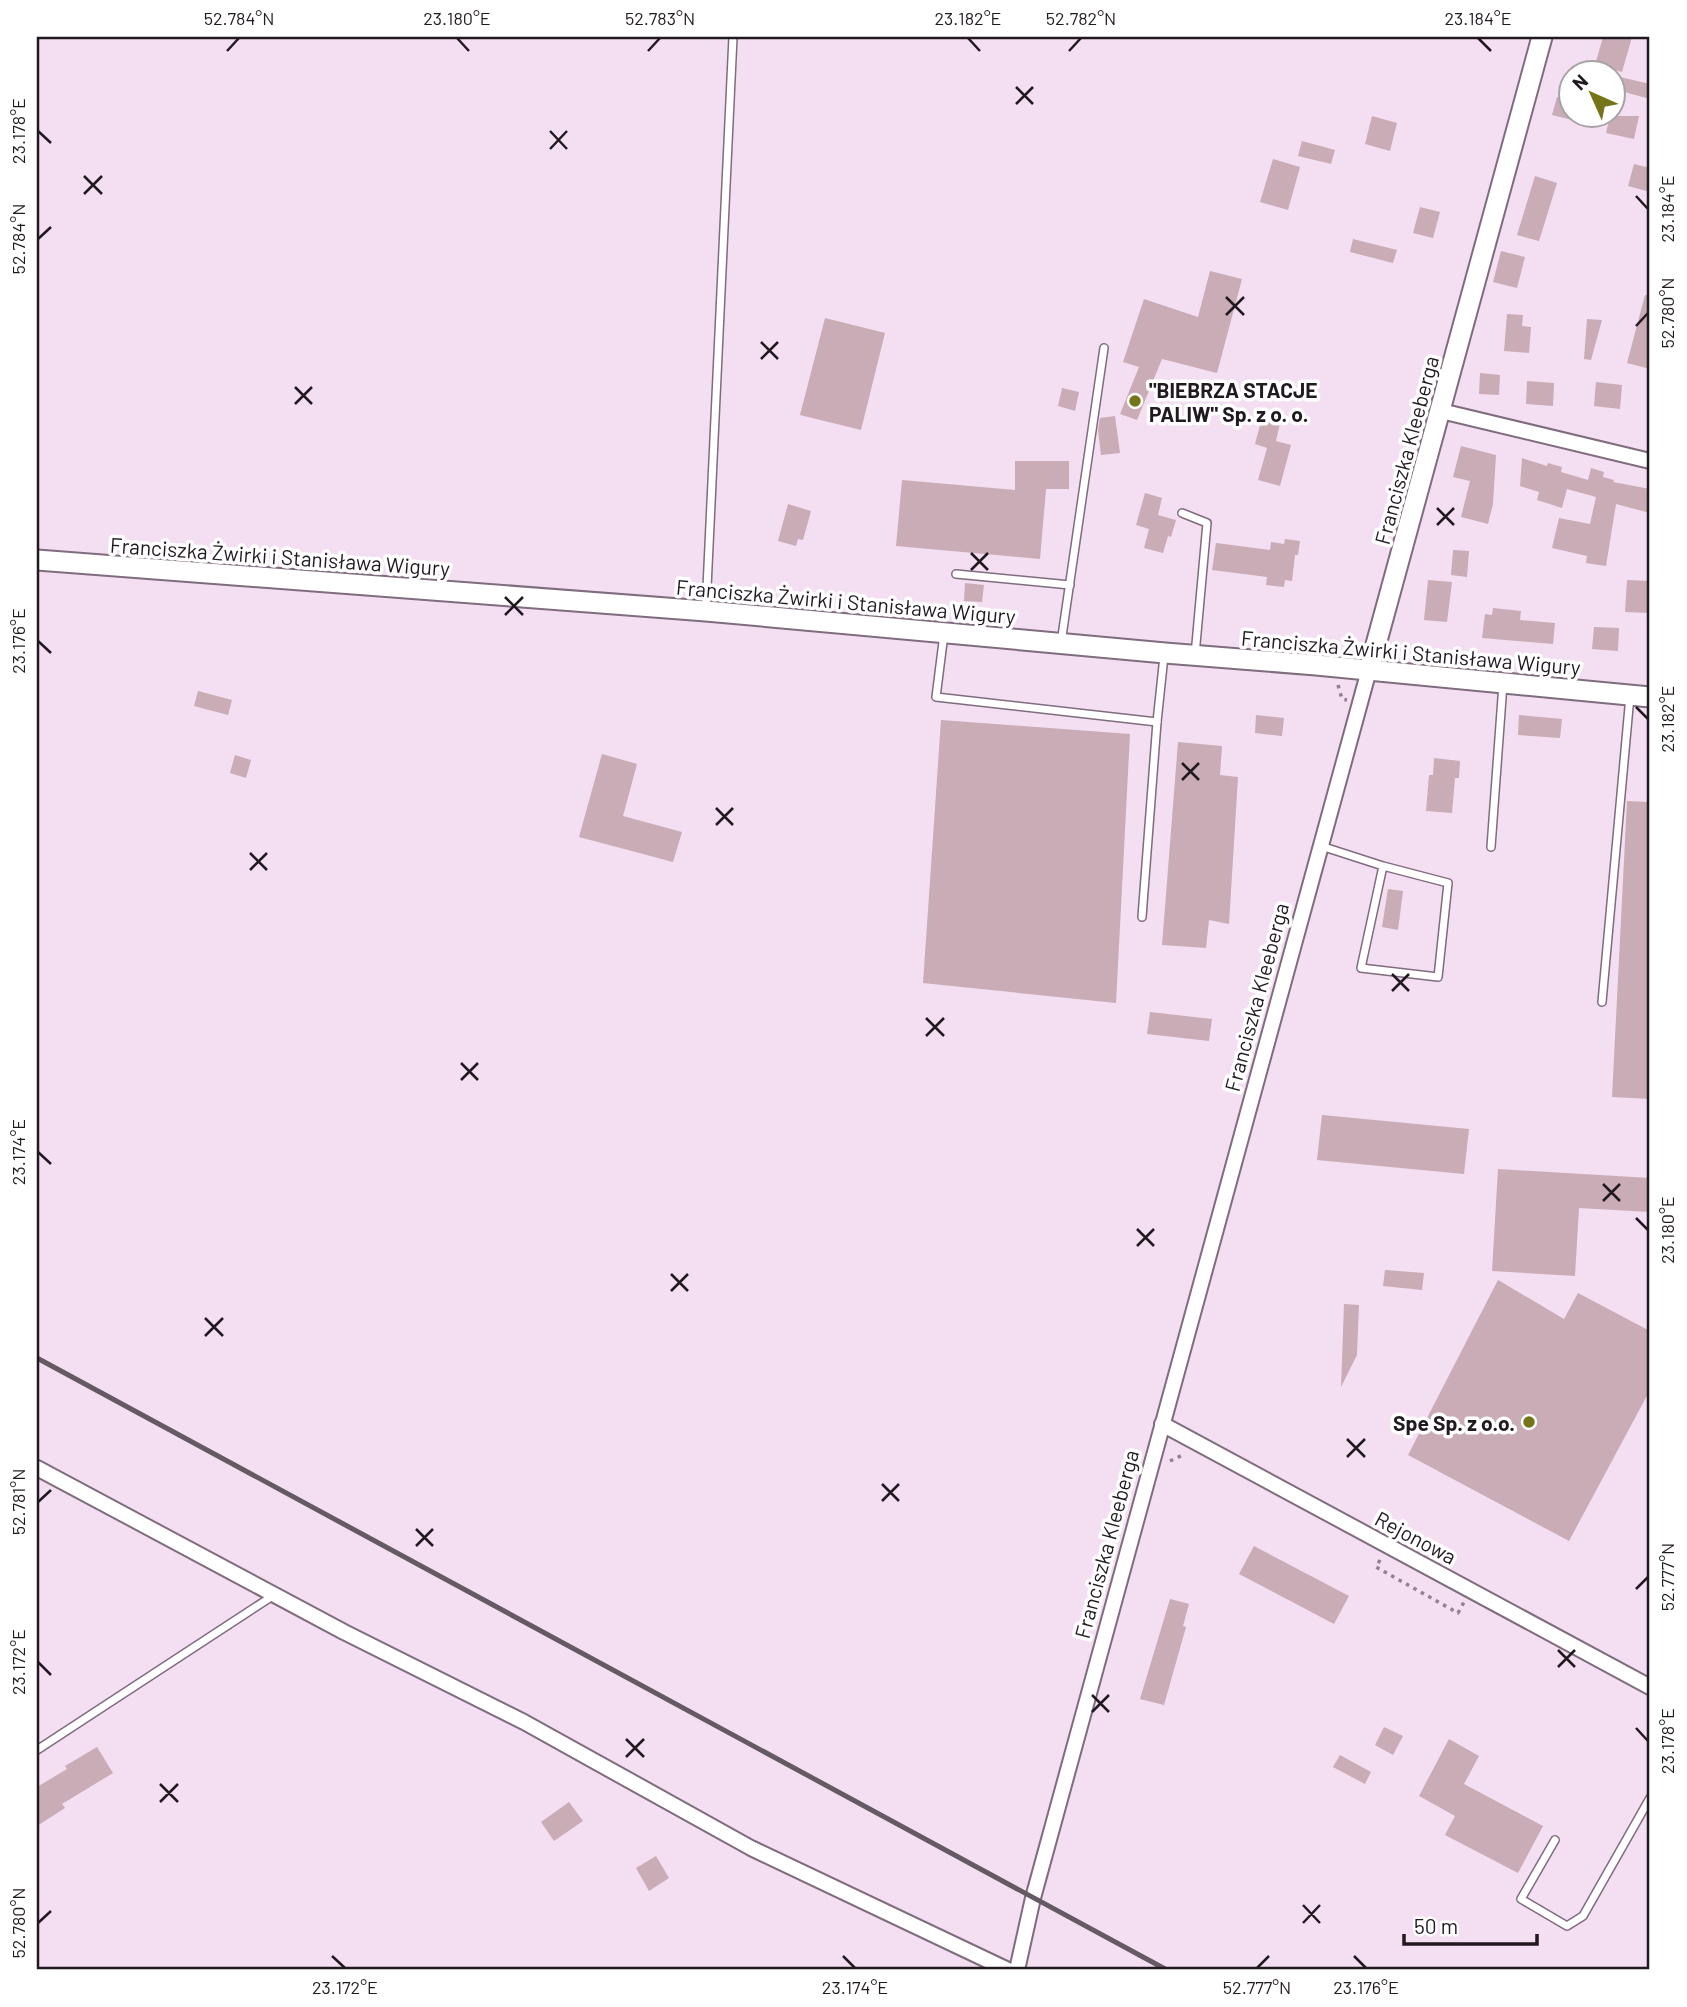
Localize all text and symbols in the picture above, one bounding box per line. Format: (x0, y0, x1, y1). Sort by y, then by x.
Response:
text: 52.784°N (204, 7, 274, 29)
text: 23.180°E (423, 7, 491, 29)
text: 52.783°N (625, 7, 695, 29)
text: 23.182°E (935, 7, 1001, 29)
text: 52.782°N (1046, 7, 1116, 29)
text: 23.184°E (1444, 7, 1512, 29)
north arrow (1558, 60, 1628, 130)
text: N (1567, 69, 1592, 94)
text: 23.178°E (7, 98, 29, 164)
text: 23.184°E (1656, 175, 1678, 243)
text: 52.784°N (7, 204, 29, 274)
text: 52.780°N (1656, 278, 1678, 349)
street label: Franciszka Kleeberga (1369, 353, 1443, 547)
place label: "BIEBRZA STACJE PALIW" Sp. z o. o. (1149, 377, 1318, 426)
marker: "BIEBRZA STACJE PALIW" Sp. z o. o. (1127, 393, 1143, 409)
street label: Franciszka Żwirki i Stanisława Wigury (109, 532, 451, 580)
street label: Franciszka Żwirki i Stanisława Wigury (675, 574, 1017, 628)
text: 23.176°E (7, 608, 29, 674)
street label: Franciszka Żwirki i Stanisława Wigury (1240, 625, 1582, 679)
text: 23.182°E (1656, 686, 1678, 752)
street label: Franciszka Kleeberga (1219, 900, 1293, 1094)
text: 23.174°E (7, 1119, 29, 1185)
text: 23.180°E (1656, 1196, 1678, 1264)
place label: Spe Sp. z o.o. (1393, 1410, 1515, 1435)
marker: Spe Sp. z o.o. (1521, 1414, 1537, 1430)
street label: Franciszka Kleeberga (1069, 1447, 1143, 1641)
text: 52.781°N (7, 1469, 29, 1535)
street label: Rejonowa (1371, 1505, 1461, 1569)
text: 52.777°N (1656, 1543, 1678, 1611)
text: 23.172°E (7, 1629, 29, 1695)
text: 23.178°E (1656, 1708, 1678, 1774)
text: 52.780°N (7, 1888, 29, 1959)
scale bar (1404, 1902, 1536, 1946)
text: 50 m (1414, 1913, 1458, 1938)
text: 23.172°E (312, 1976, 378, 1998)
text: 23.174°E (822, 1976, 888, 1998)
text: 52.777°N (1223, 1976, 1291, 1998)
text: 23.176°E (1333, 1976, 1399, 1998)

